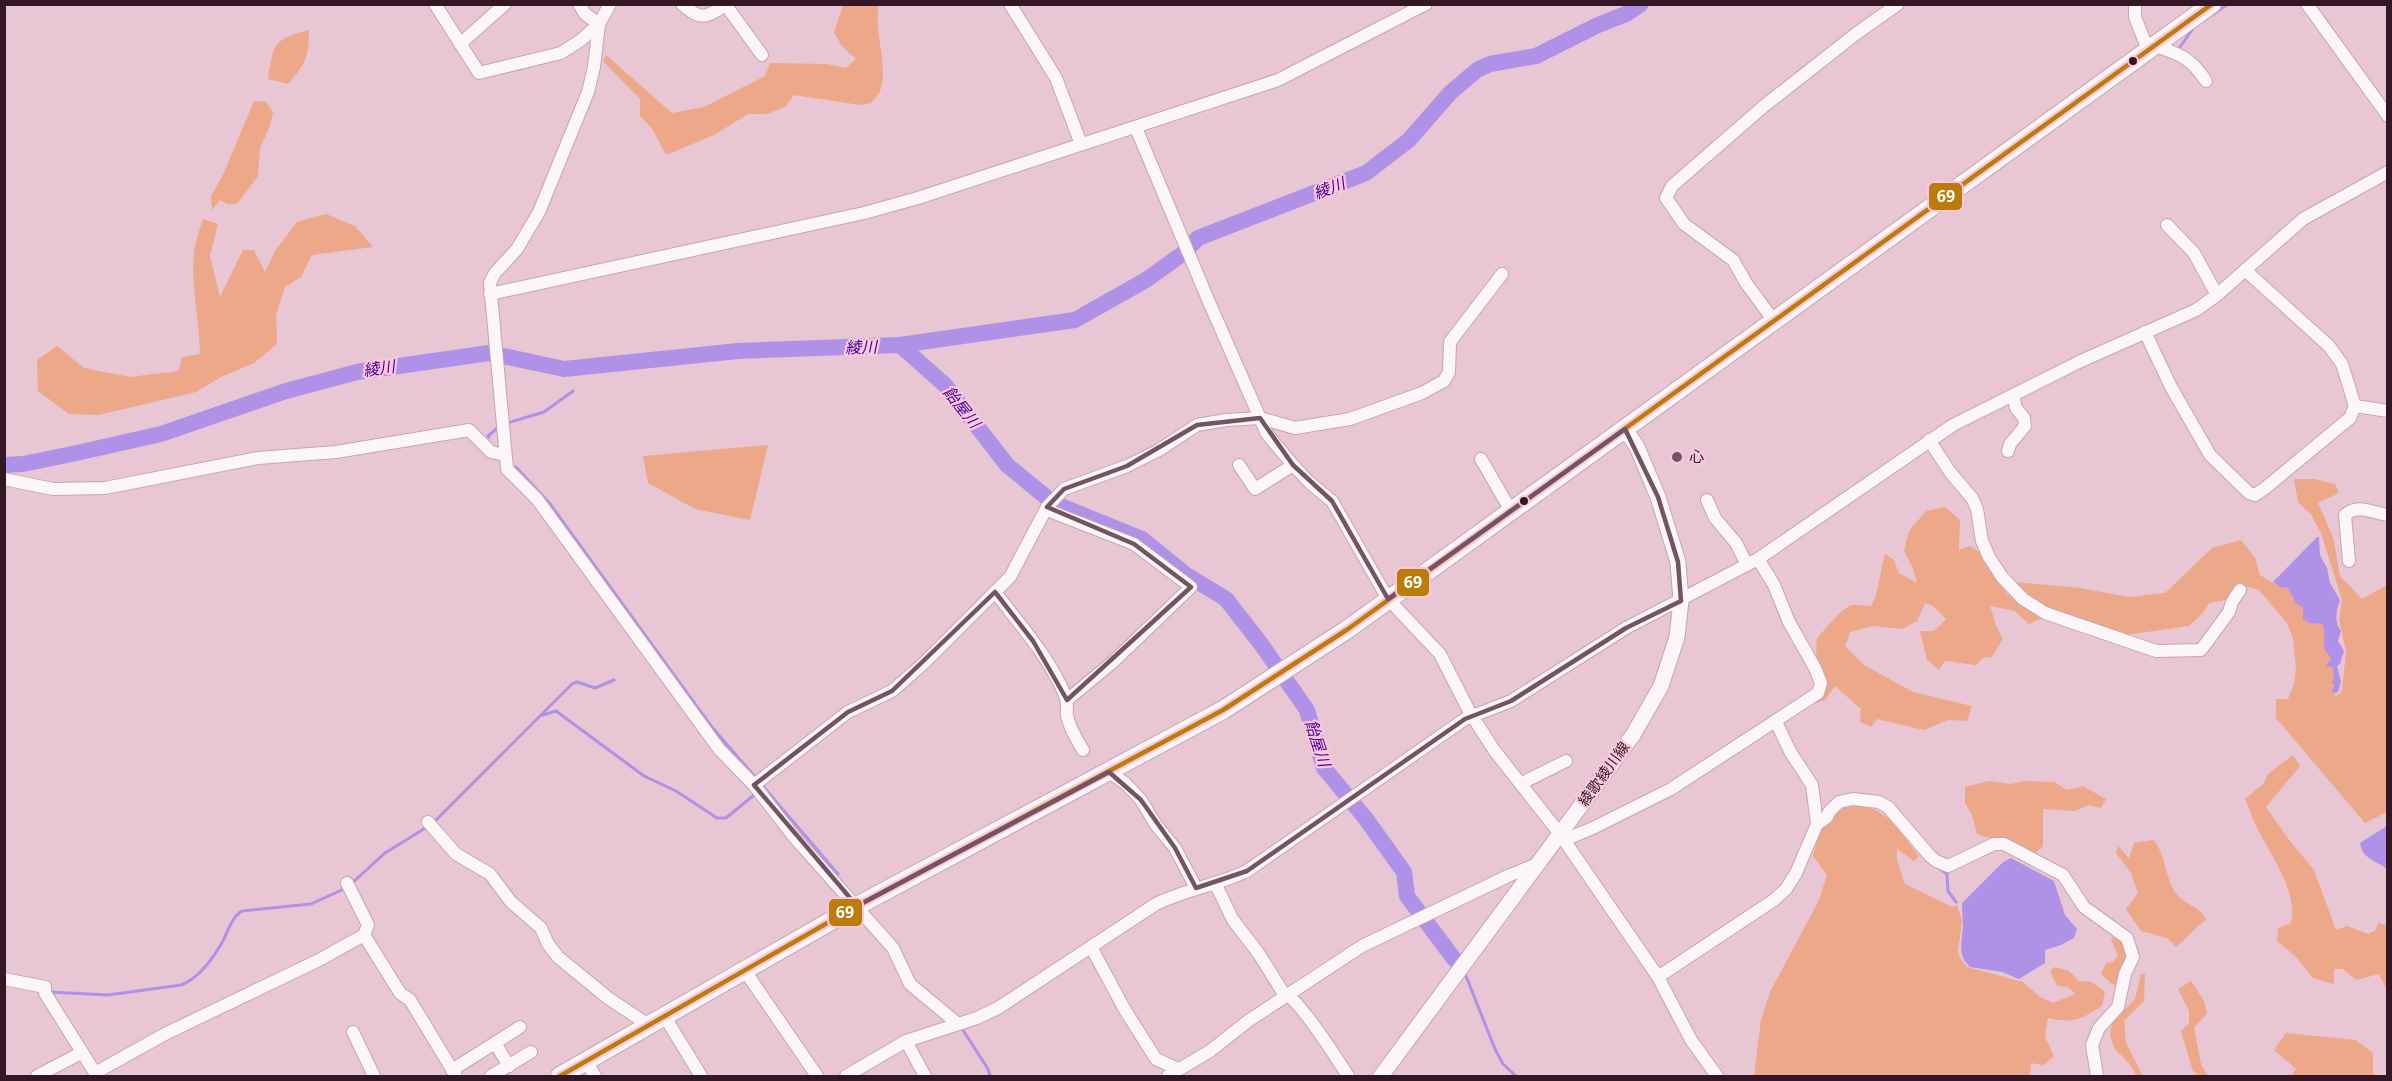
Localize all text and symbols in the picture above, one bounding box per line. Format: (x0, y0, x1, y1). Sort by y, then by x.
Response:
unlabelled marker (2127, 55, 2139, 67)
water label: 綾川 (1310, 171, 1350, 204)
line badge: 69 (1928, 182, 1963, 211)
text: 69 (1937, 185, 1955, 207)
water label: 綾川 (845, 335, 879, 359)
water label: 綾川 (362, 355, 398, 381)
water label: 飴屋川 (938, 381, 987, 434)
place label: 心 (1689, 446, 1704, 466)
marker: 心 (1670, 450, 1684, 464)
unlabelled marker (1518, 495, 1530, 507)
line badge: 69 (1396, 568, 1430, 597)
text: 69 (1404, 571, 1422, 593)
water label: 飴屋川 (1300, 717, 1336, 771)
street label: 綾歌綾川線 (1573, 737, 1633, 810)
line badge: 69 (828, 898, 863, 927)
text: 69 (836, 901, 854, 923)

